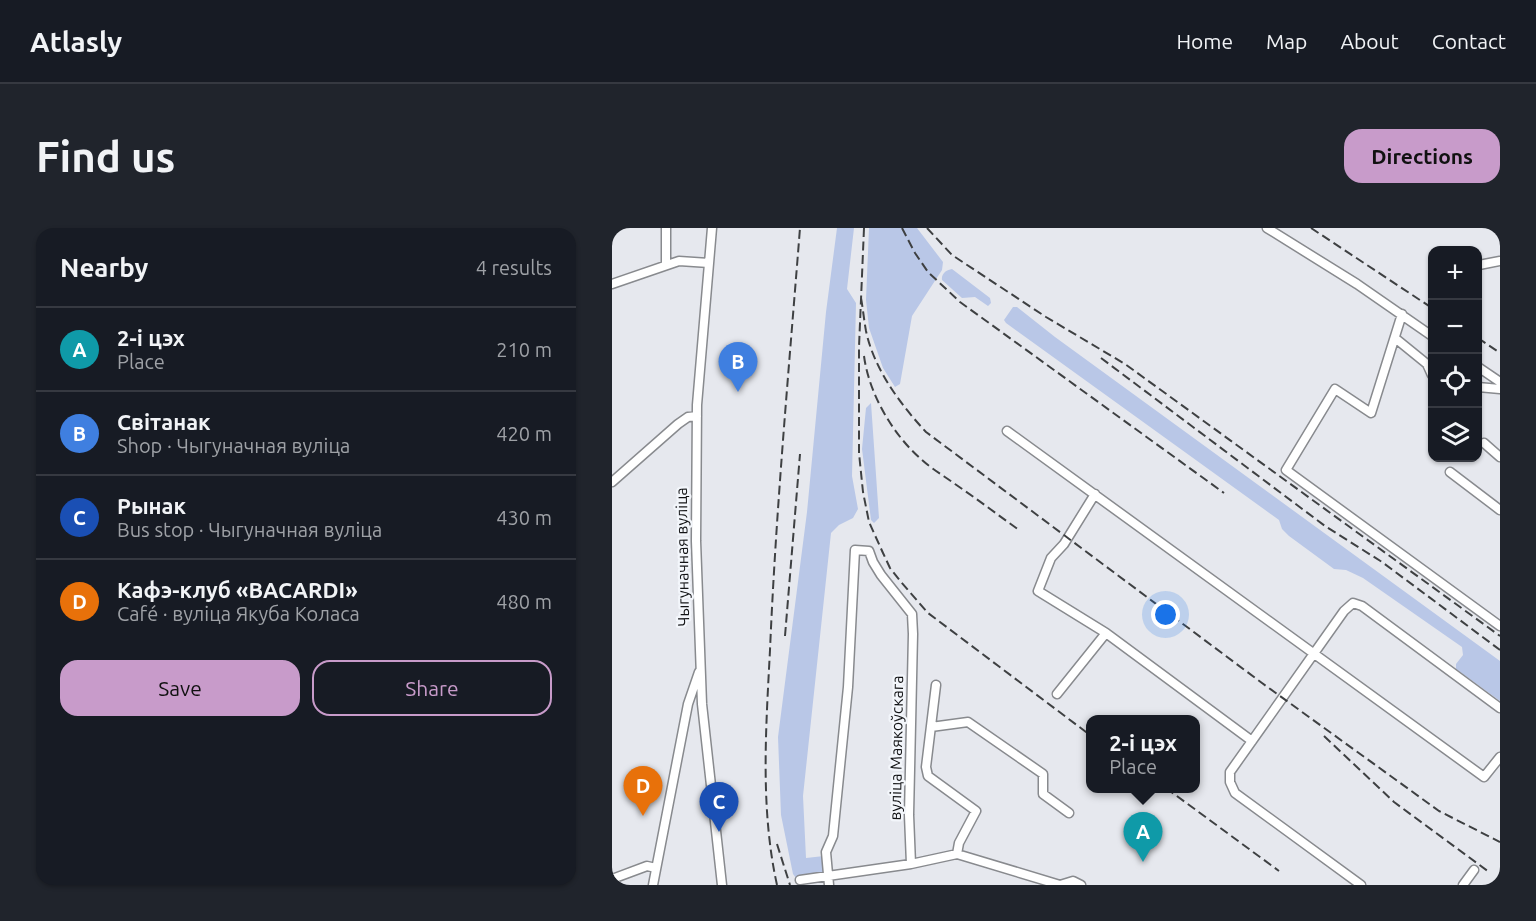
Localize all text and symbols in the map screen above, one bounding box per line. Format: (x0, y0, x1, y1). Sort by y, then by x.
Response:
text: Atlasly (30, 26, 122, 57)
text: Home (1176, 29, 1233, 53)
text: Map (1266, 29, 1307, 53)
text: About (1340, 29, 1399, 53)
text: Contact (1432, 29, 1506, 53)
button: Directions (1344, 129, 1500, 183)
text: Find us (36, 133, 175, 180)
map controls (1428, 246, 1482, 462)
button: + (1428, 246, 1482, 300)
text: Nearby (60, 253, 148, 282)
text: 4 results (476, 256, 552, 279)
button: − (1428, 300, 1482, 354)
text: 2-і цэх (117, 325, 185, 350)
text: A (72, 338, 87, 361)
text: 210 m (496, 338, 552, 361)
pin: B (718, 342, 758, 392)
text: Place (117, 350, 165, 373)
button: locate (1428, 354, 1482, 408)
button: layers (1428, 408, 1482, 462)
text: Світанак (117, 409, 211, 434)
text: B (73, 422, 86, 445)
text: 420 m (496, 422, 552, 445)
text: Shop · Чыгуначная вуліца (117, 434, 350, 457)
street label: Чыгуначная вуліца (672, 487, 692, 627)
text: Рынак (117, 493, 186, 518)
text: C (73, 506, 86, 529)
text: 430 m (496, 506, 552, 529)
text: Bus stop · Чыгуначная вуліца (117, 518, 382, 541)
text: Кафэ-клуб «BACARDI» (117, 577, 358, 602)
text: D (72, 590, 87, 613)
text: 480 m (496, 590, 552, 613)
your location (1151, 600, 1180, 629)
text: Café · вуліца Якуба Коласа (117, 602, 360, 625)
button: Save (60, 660, 300, 716)
button: Share (312, 660, 552, 716)
street label: вуліца Маякоўскага (886, 675, 906, 821)
popup (1086, 715, 1200, 793)
text: 2-і цэх (1109, 730, 1177, 755)
text: Place (1109, 755, 1157, 778)
pin: D (624, 766, 663, 816)
pin: C (700, 782, 738, 832)
pin: A (1124, 812, 1162, 862)

